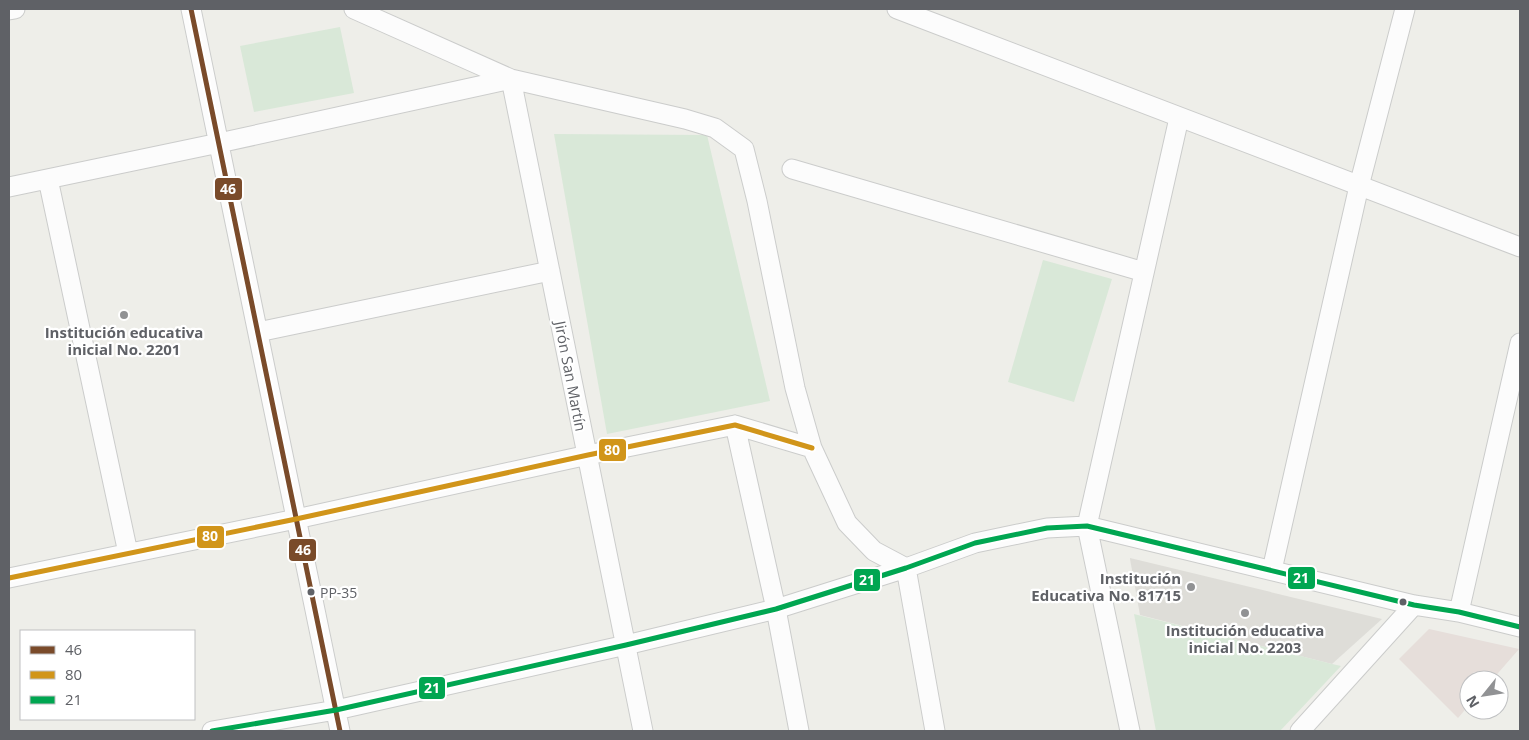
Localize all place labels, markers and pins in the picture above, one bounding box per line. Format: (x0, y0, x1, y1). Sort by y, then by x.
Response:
marker: Institución educativa inicial No. 2201 (118, 309, 130, 321)
place label: Institución educativa inicial No. 2201 (45, 322, 203, 359)
place label: Institución Educativa No. 81715 (1031, 568, 1181, 605)
marker: Institución Educativa No. 81715 (1185, 581, 1197, 593)
place label: PP-35 (320, 583, 357, 602)
marker: PP-35 (306, 587, 316, 597)
unlabelled marker (1398, 597, 1408, 607)
marker: Institución educativa inicial No. 2203 (1239, 607, 1251, 619)
place label: Institución educativa inicial No. 2203 (1166, 620, 1324, 657)

